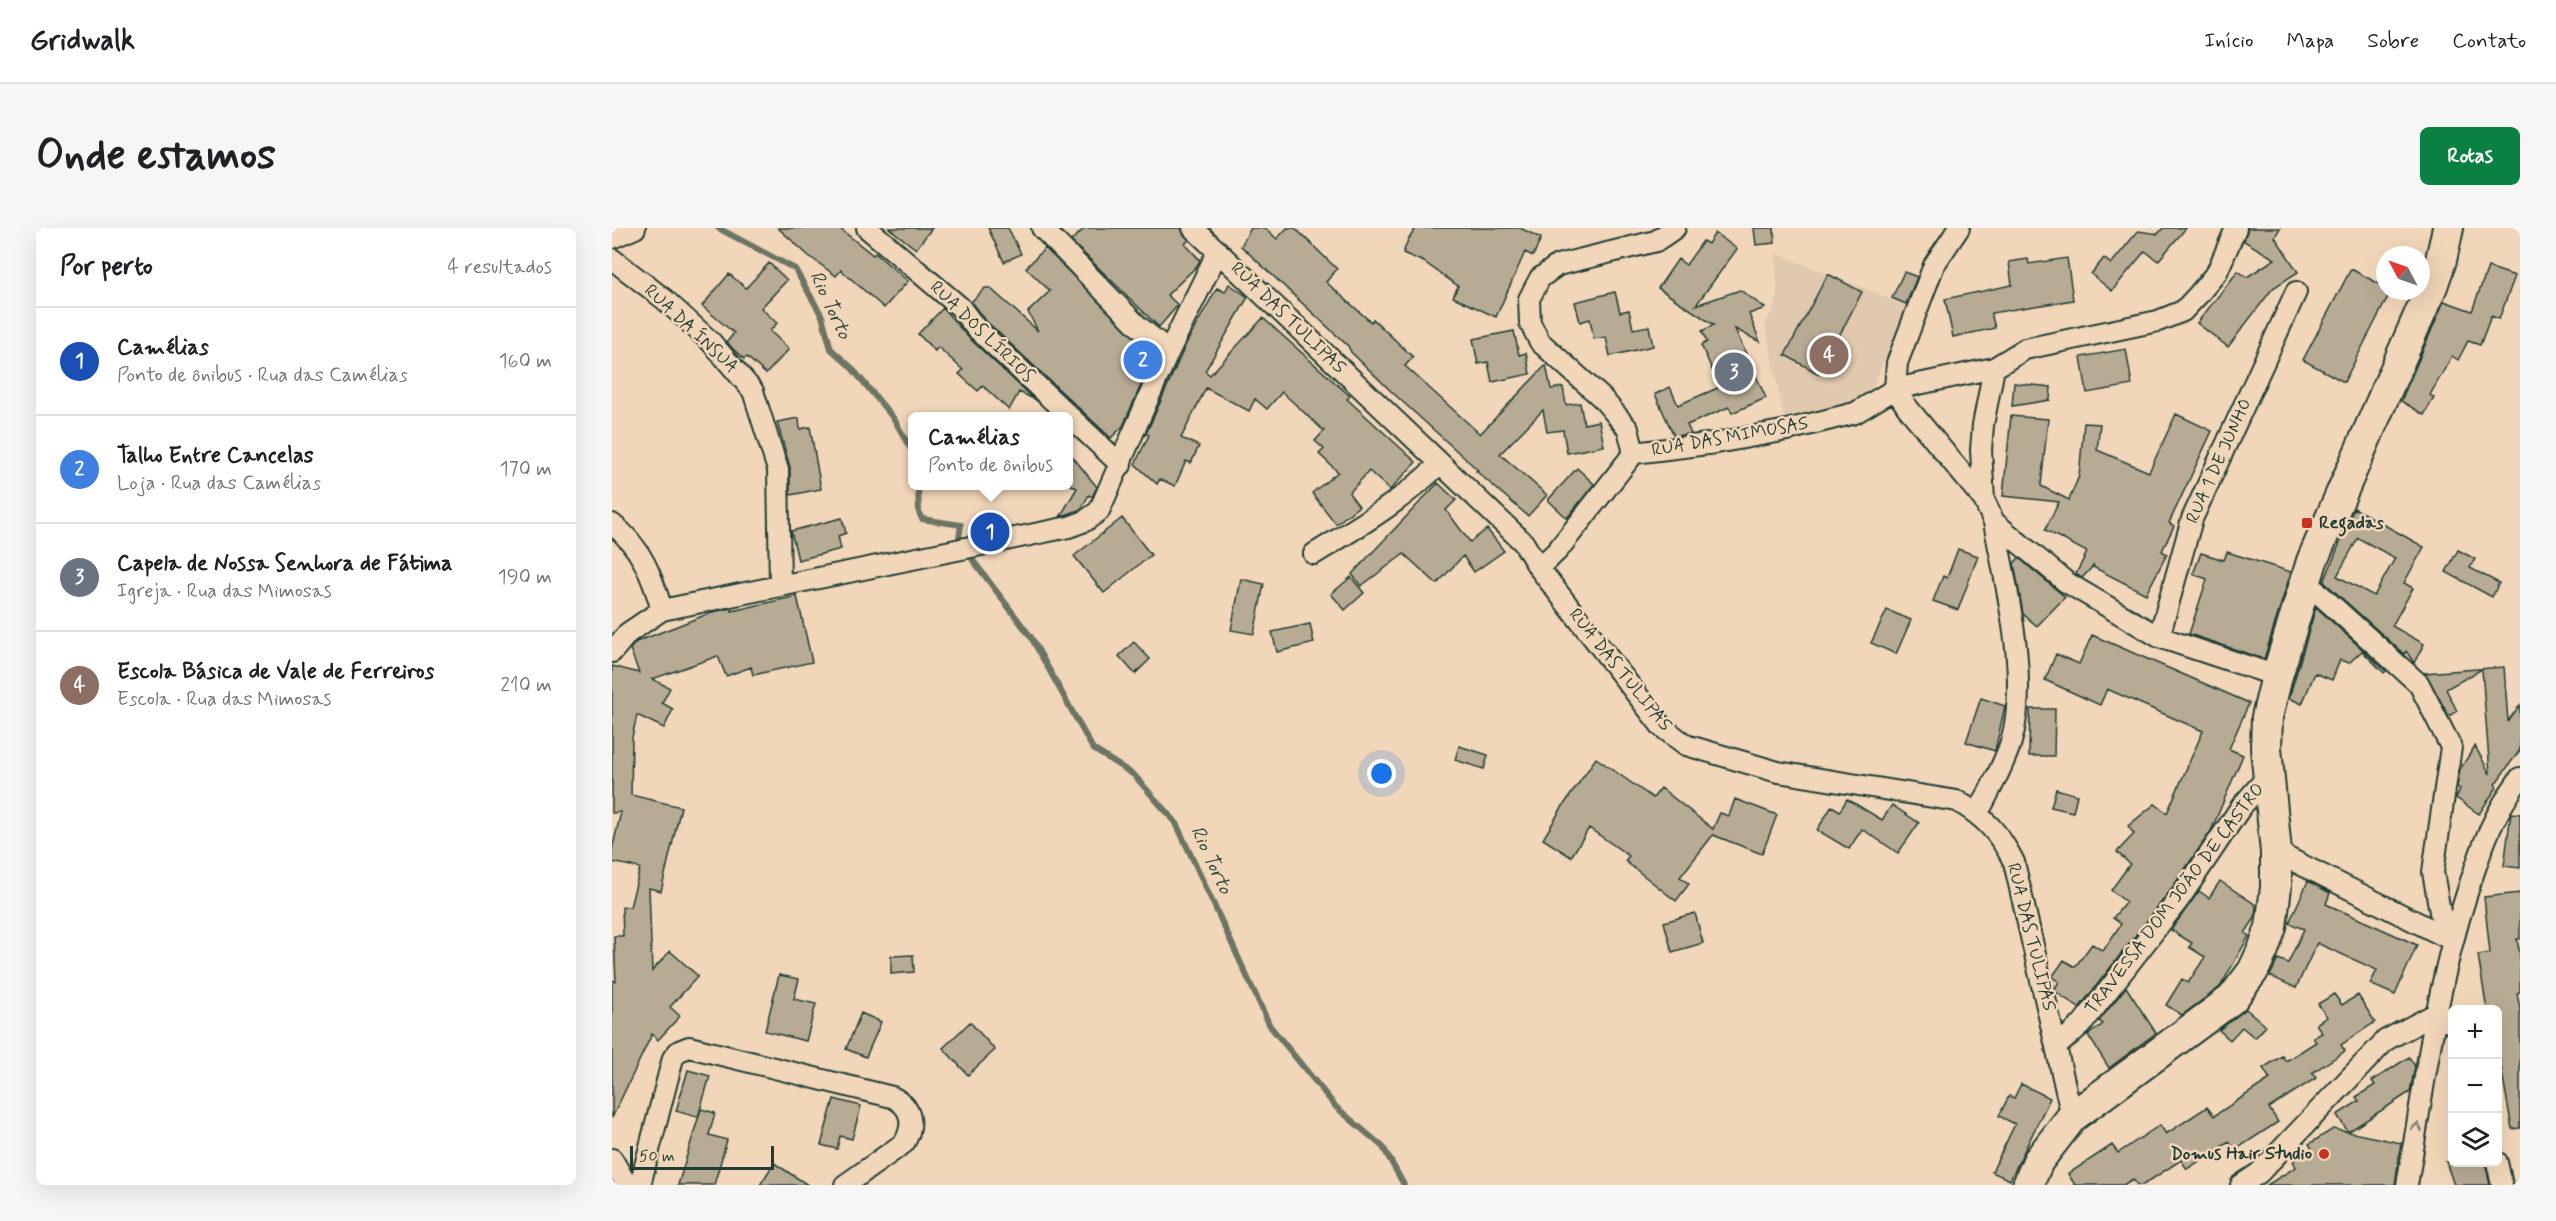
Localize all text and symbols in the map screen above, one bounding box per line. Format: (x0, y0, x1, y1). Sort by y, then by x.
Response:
text: Gridwalk (30, 23, 135, 60)
text: Início (2204, 27, 2254, 55)
text: Mapa (2287, 27, 2334, 55)
text: Sobre (2367, 27, 2419, 55)
text: Contato (2452, 27, 2526, 55)
button: Rotas (2420, 127, 2520, 185)
text: Onde estamos (36, 129, 276, 184)
north arrow (2376, 246, 2430, 300)
text: Por perto (60, 250, 153, 284)
text: 4 resultados (448, 254, 552, 281)
street label: RUA DAS TULIPAS (1225, 257, 1351, 379)
water label: Rio Torto (802, 266, 858, 344)
street label: RUA DOS LÍRIOS (924, 276, 1040, 388)
street label: RUA DA ÍNSUA (639, 279, 743, 379)
pin: 4 (1810, 332, 1848, 378)
text: Camélias (117, 334, 209, 362)
pin: 2 (1124, 338, 1162, 382)
text: 1 (75, 348, 84, 375)
text: 160 m (499, 348, 552, 375)
pin: 3 (1714, 350, 1754, 394)
text: Ponto de ônibus · Rua das Camélias (117, 362, 408, 389)
street label: RUA 1 DE JUNHO (2181, 395, 2257, 527)
street label: RUA DAS MIMOSAS (1650, 411, 1810, 463)
popup (908, 412, 1073, 490)
text: Camélias (928, 424, 1020, 452)
text: Talho Entre Cancelas (117, 442, 313, 470)
text: Ponto de ônibus (928, 452, 1053, 479)
text: 2 (75, 456, 84, 483)
text: 170 m (500, 456, 552, 483)
text: Loja · Rua das Camélias (117, 470, 321, 497)
pin: 1 (970, 510, 1010, 554)
place label: Regadas (2319, 511, 2384, 537)
marker: Regadas (2300, 516, 2314, 530)
text: Capela de Nossa Senhora de Fátima (117, 550, 453, 578)
text: 3 (75, 564, 84, 591)
text: 190 m (498, 564, 552, 591)
text: Igreja · Rua das Mimosas (117, 578, 332, 605)
street label: RUA DAS TULIPAS (1563, 604, 1677, 736)
text: Escola Básica de Vale de Ferreiros (117, 658, 434, 686)
text: 4 (74, 672, 85, 699)
text: 210 m (500, 672, 552, 699)
text: Escola · Rua das Mimosas (117, 686, 331, 713)
your location (1367, 759, 1396, 788)
street label: TRAVESSA DOM JOÃO DE CASTRO (2080, 778, 2270, 1020)
water label: Rio Torto (1183, 821, 1239, 899)
street label: RUA DAS TULIPAS (2001, 861, 2061, 1013)
map controls (2448, 1005, 2502, 1167)
button: + (2448, 1005, 2502, 1059)
button: − (2448, 1059, 2502, 1113)
button: layers (2448, 1113, 2502, 1167)
one-way arrow (2410, 1123, 2423, 1133)
place label: Domus Hair Studio (2170, 1142, 2312, 1166)
scale bar (630, 1143, 774, 1170)
text: 50 m (639, 1146, 675, 1167)
marker: Domus Hair Studio (2317, 1147, 2331, 1161)

